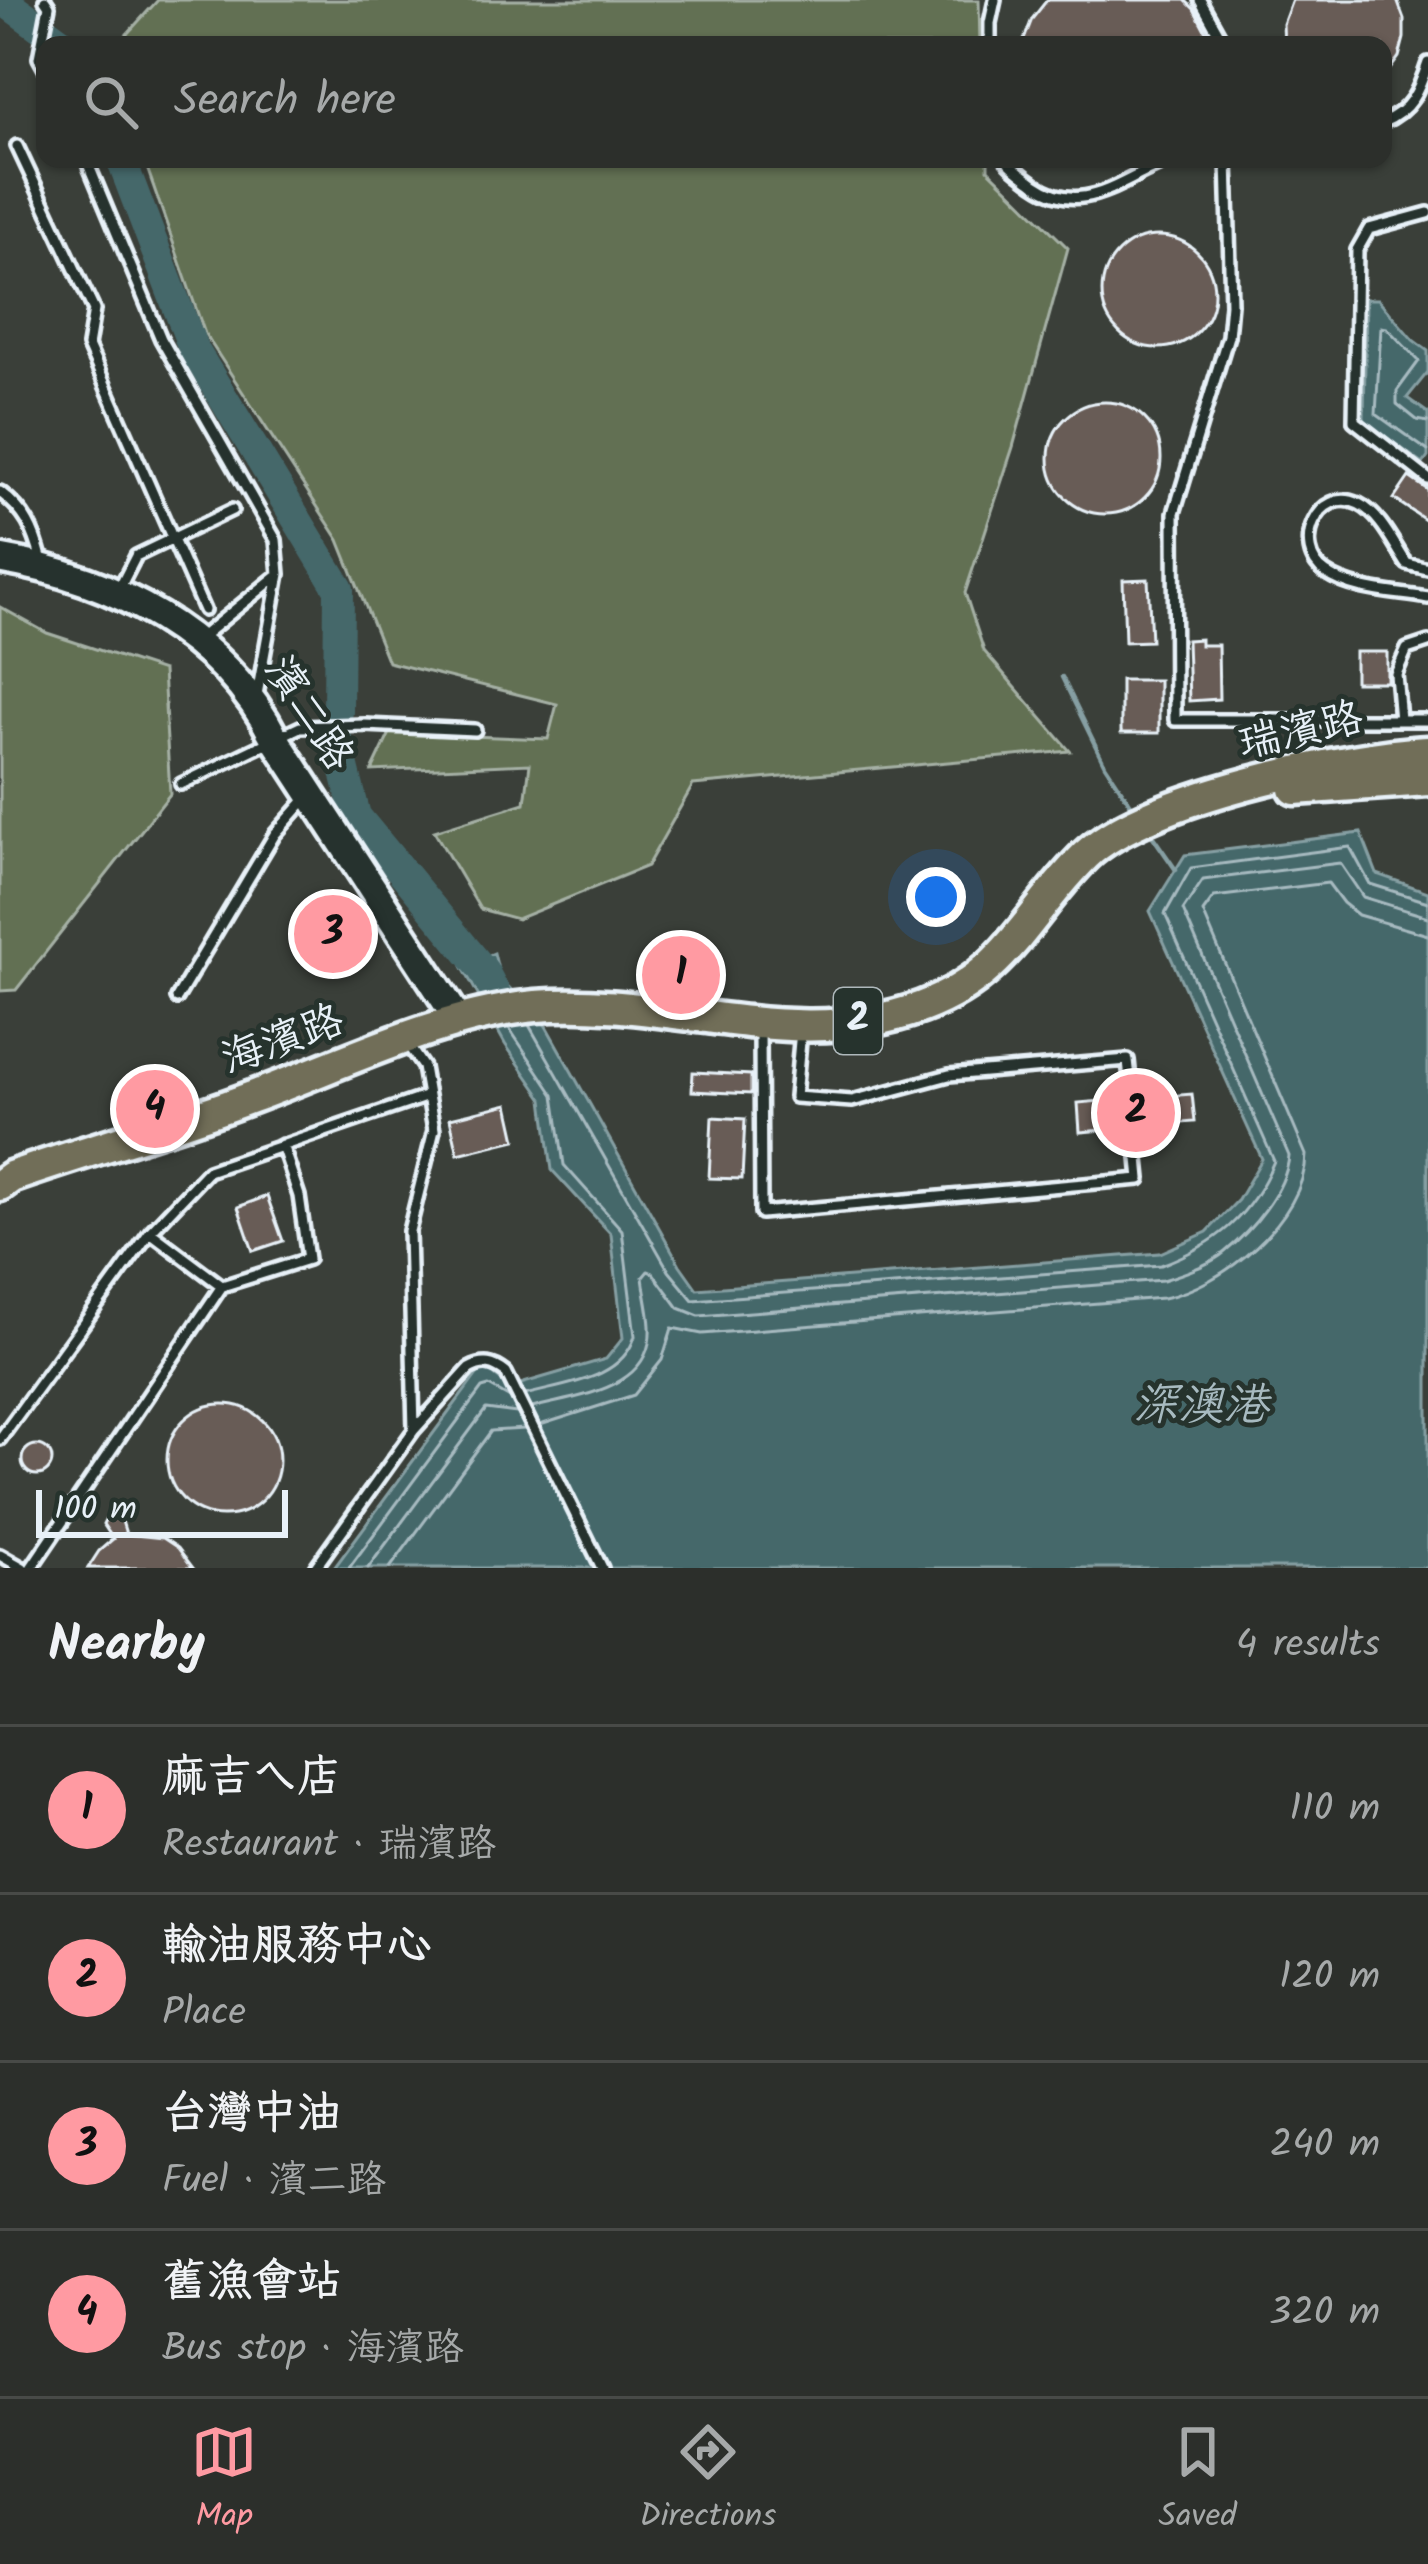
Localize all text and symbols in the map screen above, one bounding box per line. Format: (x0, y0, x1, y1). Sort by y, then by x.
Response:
search box (36, 36, 1392, 168)
text: Search here (174, 66, 396, 138)
icon: search (78, 69, 144, 135)
street label: 濱二路 (246, 643, 370, 785)
street label: 瑞濱路 (1232, 685, 1370, 779)
your location (906, 867, 966, 927)
pin: 3 (294, 889, 372, 979)
pin: 1 (642, 930, 720, 1020)
street label: 海濱路 (212, 988, 354, 1094)
road number: 2 (834, 988, 882, 1054)
pin: 4 (116, 1064, 194, 1154)
pin: 2 (1097, 1068, 1175, 1158)
water label: 深澳港 (1133, 1371, 1272, 1443)
scale bar (36, 1484, 288, 1537)
text: 100 m (54, 1484, 137, 1537)
text: Nearby (48, 1606, 205, 1687)
text: 4 results (1236, 1615, 1380, 1677)
text: 麻吉ㄟ店 (162, 1743, 342, 1815)
text: 1 (81, 1779, 93, 1841)
text: 110 m (1289, 1779, 1380, 1841)
text: Restaurant · 瑞濱路 (162, 1815, 496, 1877)
text: 輸油服務中心 (162, 1911, 432, 1983)
text: 2 (76, 1947, 98, 2009)
text: 120 m (1279, 1947, 1380, 2009)
text: Place (162, 1983, 246, 2045)
text: 台灣中油 (162, 2079, 342, 2151)
text: 3 (76, 2115, 98, 2177)
text: 240 m (1270, 2115, 1380, 2177)
text: Fuel · 濱二路 (162, 2151, 386, 2213)
text: 舊漁會站 (162, 2247, 342, 2319)
text: 4 (76, 2283, 98, 2345)
text: 320 m (1269, 2283, 1380, 2345)
text: Bus stop · 海濱路 (162, 2319, 463, 2381)
tab: Map (191, 2419, 257, 2544)
tab: Directions (639, 2419, 776, 2544)
tab: Saved (1159, 2419, 1237, 2544)

